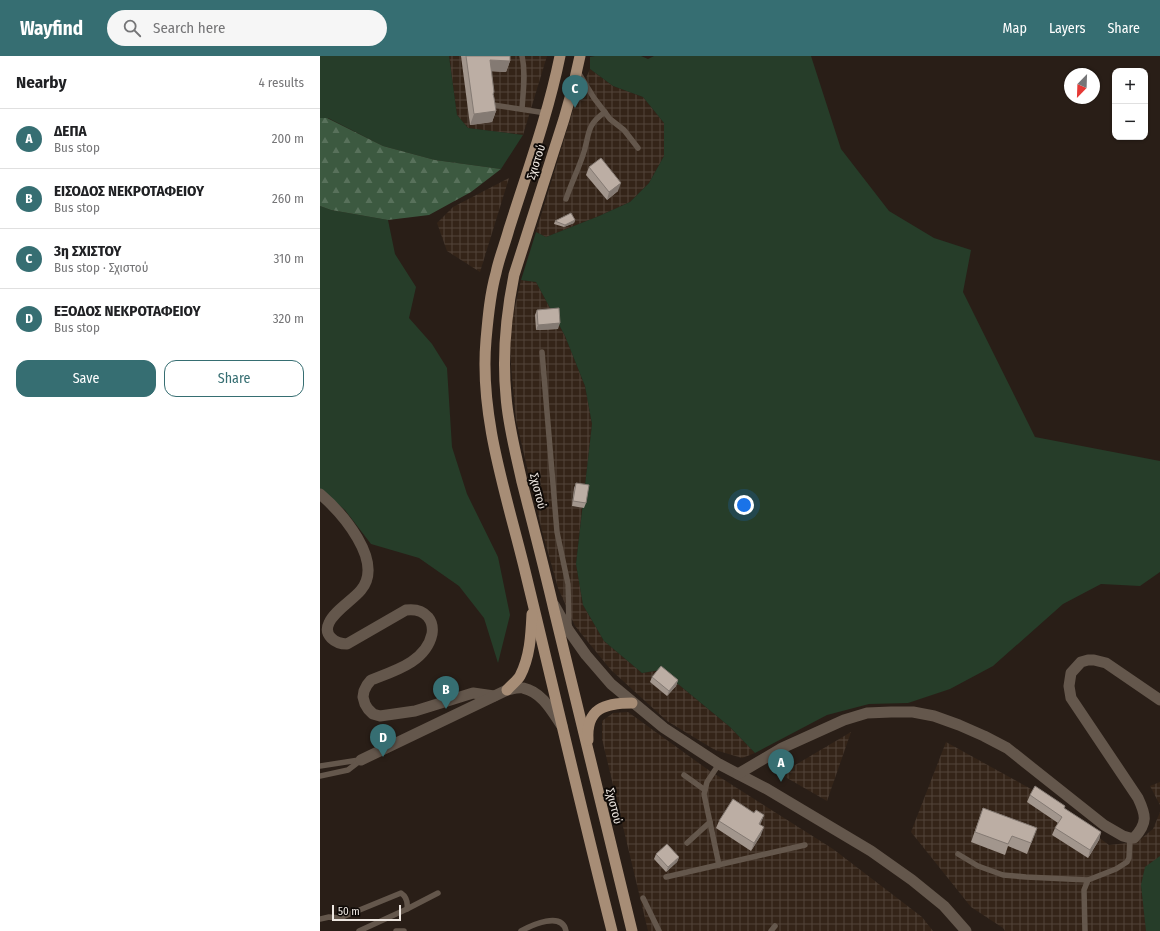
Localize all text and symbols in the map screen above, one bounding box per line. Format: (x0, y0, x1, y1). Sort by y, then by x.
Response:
search box (107, 10, 387, 46)
text: Wayfind (20, 17, 83, 40)
icon: search (121, 17, 143, 39)
text: Search here (153, 19, 225, 37)
text: Map (1003, 20, 1027, 37)
text: Layers (1049, 20, 1085, 37)
text: Share (1107, 20, 1140, 37)
north arrow (1064, 68, 1100, 104)
map controls (1112, 68, 1148, 140)
button: + (1112, 68, 1148, 104)
text: Nearby (16, 72, 67, 93)
text: 4 results (258, 75, 304, 90)
pin: C (562, 75, 588, 108)
button: − (1112, 104, 1148, 140)
text: ΔΕΠΑ (54, 122, 87, 140)
text: A (25, 131, 33, 146)
text: 200 m (272, 131, 304, 146)
text: Bus stop (54, 140, 100, 155)
street label: Σχιστού (524, 142, 548, 182)
text: ΕΙΣΟΔΟΣ ΝΕΚΡΟΤΑΦΕΙΟΥ (54, 182, 204, 200)
text: B (25, 191, 33, 206)
text: 260 m (272, 191, 304, 206)
text: Bus stop (54, 200, 100, 215)
text: 3η ΣΧΙΣΤΟΥ (54, 242, 122, 260)
text: C (26, 251, 32, 266)
text: 310 m (274, 251, 304, 266)
text: Bus stop · Σχιστού (54, 260, 148, 275)
text: ΕΞΟΔΟΣ ΝΕΚΡΟΤΑΦΕΙΟΥ (54, 302, 201, 320)
text: D (25, 311, 33, 326)
text: 320 m (273, 311, 304, 326)
text: Bus stop (54, 320, 100, 335)
button: Save (16, 360, 156, 397)
button: Share (164, 360, 304, 397)
street label: Σχιστού (527, 472, 549, 510)
your location (734, 495, 754, 515)
pin: B (433, 676, 459, 709)
pin: D (370, 724, 396, 757)
pin: A (768, 749, 794, 782)
street label: Σχιστού (603, 787, 625, 825)
scale bar (332, 903, 401, 922)
text: 50 m (338, 905, 360, 918)

